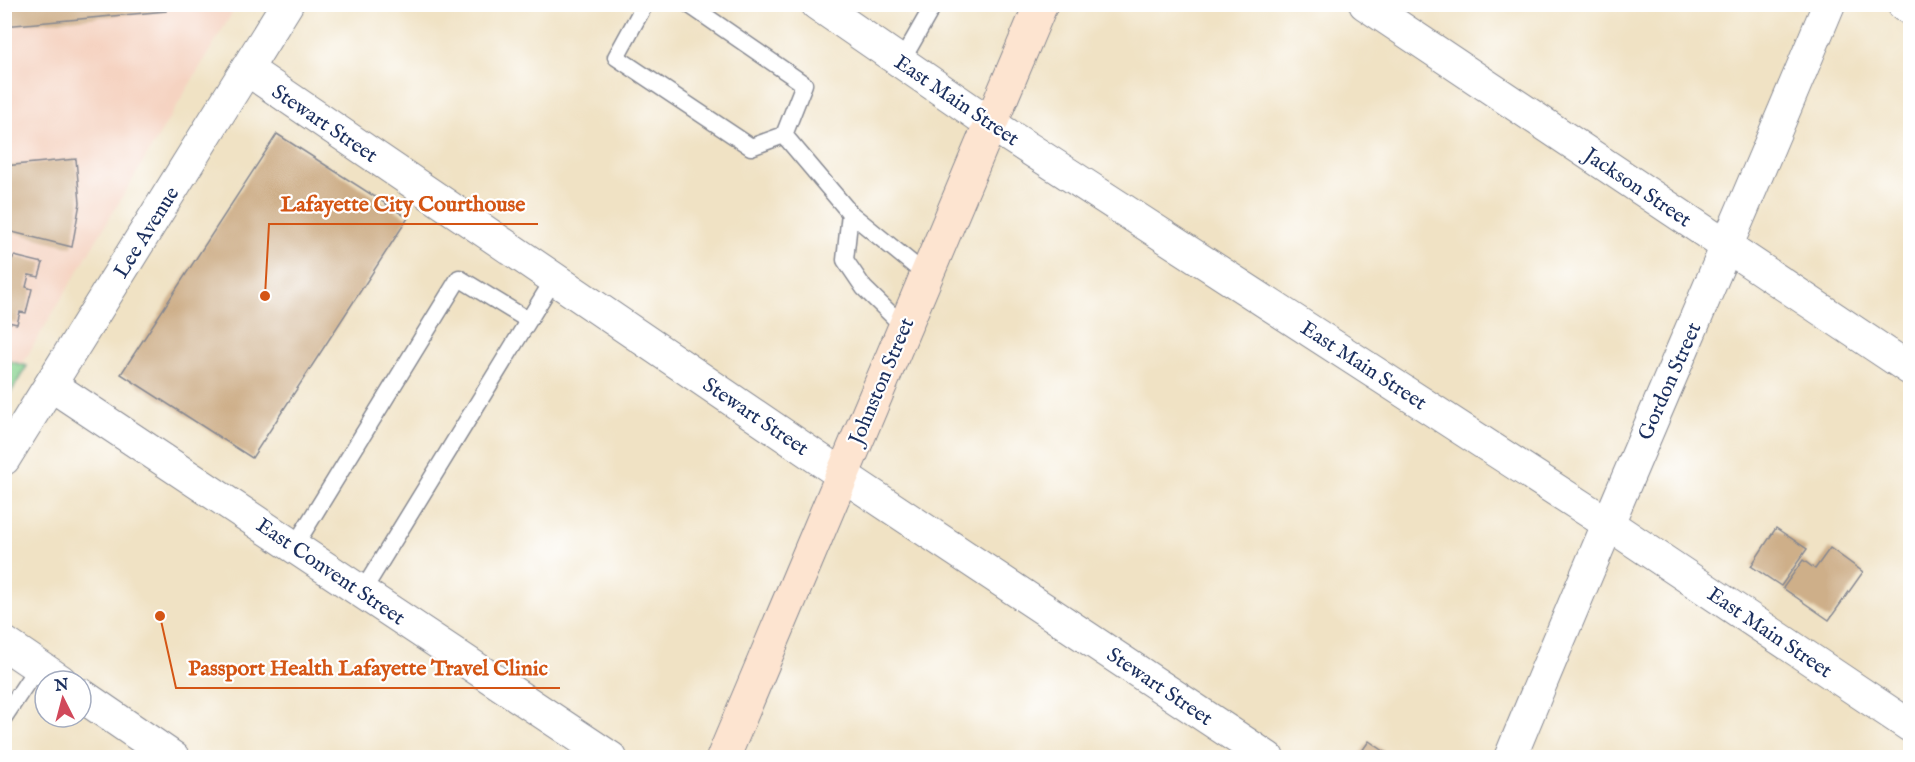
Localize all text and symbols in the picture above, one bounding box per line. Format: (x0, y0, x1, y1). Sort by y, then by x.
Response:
street label: East Main Street (888, 49, 1024, 153)
street label: Stewart Street (266, 79, 382, 170)
street label: Jackson Street (1577, 141, 1696, 234)
street label: Lee Avenue (108, 182, 186, 284)
callout: Lafayette City Courthouse (269, 184, 538, 224)
text: Lafayette City Courthouse (281, 191, 525, 219)
street label: Johnston Street (843, 314, 921, 451)
street label: East Main Street (1295, 315, 1431, 417)
street label: Gordon Street (1632, 319, 1708, 445)
street label: Stewart Street (697, 372, 813, 463)
street label: East Convent Street (251, 512, 410, 632)
street label: East Main Street (1701, 581, 1837, 685)
street label: Stewart Street (1101, 642, 1217, 733)
callout: Passport Health Lafayette Travel Clinic (176, 648, 560, 688)
text: Passport Health Lafayette Travel Clinic (188, 655, 549, 683)
north arrow (33, 669, 93, 729)
text: N (53, 675, 70, 697)

